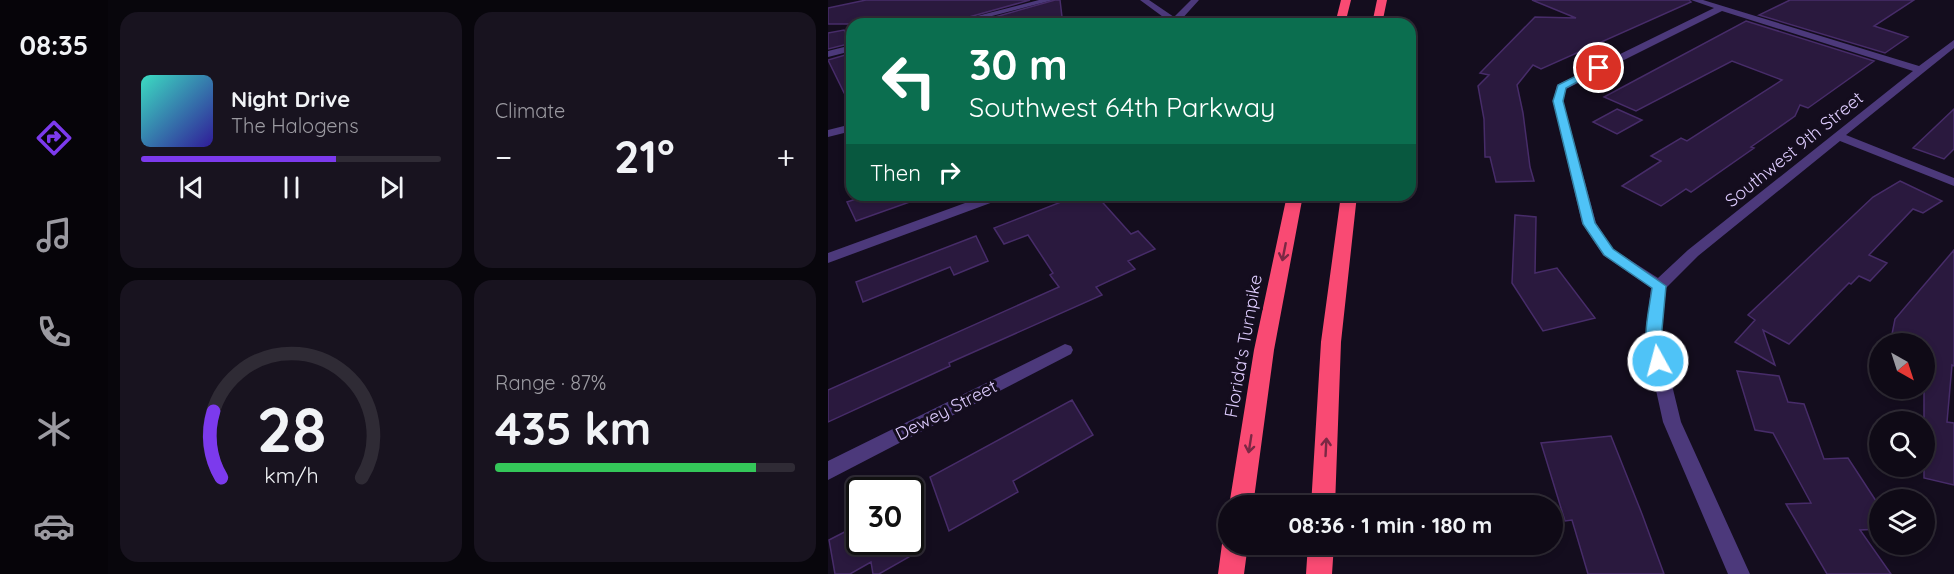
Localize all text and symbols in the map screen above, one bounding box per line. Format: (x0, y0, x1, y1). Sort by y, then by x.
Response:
text: 08:35 (20, 28, 88, 62)
text: 30 m (969, 38, 1068, 91)
icon: left (870, 42, 948, 120)
pin (1573, 42, 1624, 93)
icon: arrive (1582, 51, 1615, 84)
text: Night Drive (231, 85, 350, 113)
street label: Southwest 9th Street (1720, 86, 1868, 212)
text: Southwest 64th Parkway (969, 90, 1275, 124)
text: Climate (495, 98, 565, 123)
text: The Halogens (231, 113, 359, 138)
icon: directions (33, 117, 75, 159)
text: 21° (614, 128, 675, 184)
text: − (495, 136, 512, 177)
text: + (776, 136, 795, 177)
icon: right (933, 156, 966, 189)
text: Then (870, 159, 921, 187)
icon: previous (175, 171, 208, 204)
icon: pause (275, 171, 308, 204)
icon: next (375, 171, 408, 204)
icon: music (33, 214, 75, 256)
one-way arrow (1278, 242, 1289, 262)
street label: Florida's Turnpike (1219, 273, 1267, 419)
icon: phone (33, 311, 75, 353)
position arrow (1626, 329, 1690, 393)
north arrow (1869, 333, 1935, 399)
map controls (1869, 333, 1935, 555)
text: Range · 87% (495, 370, 606, 395)
street label: Dewey Street (891, 375, 1001, 445)
text: 28 (256, 390, 326, 468)
text: 435 km (495, 400, 651, 456)
icon: climate (33, 408, 75, 450)
button: search (1869, 411, 1935, 477)
one-way arrow (1244, 434, 1255, 454)
one-way arrow (1320, 438, 1331, 458)
text: km/h (264, 462, 318, 488)
speed limit sign: 30 (846, 477, 924, 555)
button: layers (1869, 489, 1935, 555)
icon: car (33, 505, 75, 547)
text: 08:36 · 1 min · 180 m (1289, 511, 1492, 539)

